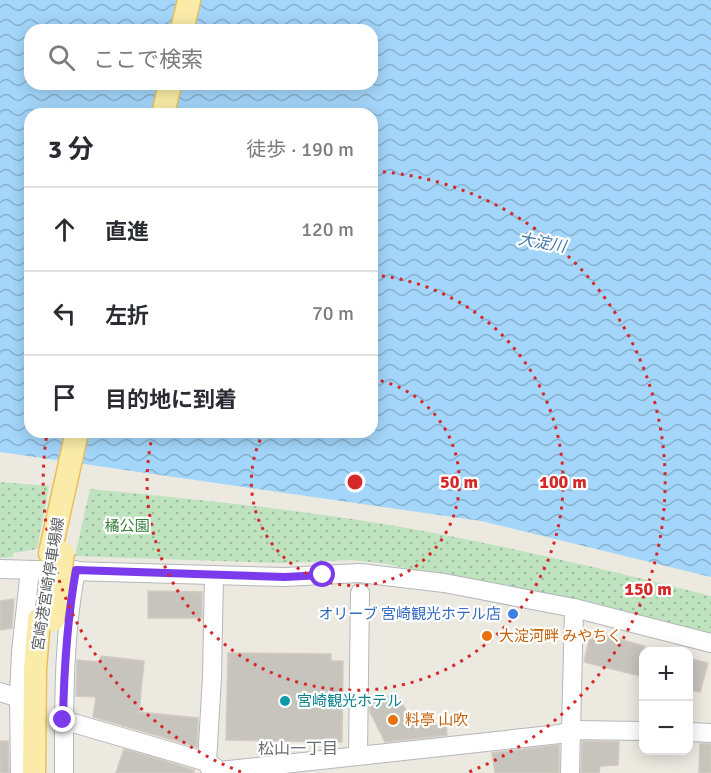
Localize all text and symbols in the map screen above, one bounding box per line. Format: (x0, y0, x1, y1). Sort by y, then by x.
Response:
search box (24, 24, 378, 90)
icon: search (45, 41, 78, 74)
text: ここで検索 (93, 46, 203, 73)
text: 3 分 (48, 134, 94, 166)
text: 徒歩 · 190 m (246, 137, 354, 162)
icon: ahead (48, 213, 81, 246)
text: 120 m (301, 217, 354, 242)
text: 直進 (105, 218, 149, 245)
water label: 大淀川 (517, 229, 569, 257)
icon: left (48, 297, 81, 330)
text: 70 m (312, 301, 354, 326)
text: 左折 (105, 302, 149, 329)
icon: arrive (48, 381, 81, 414)
text: 目的地に到着 (105, 386, 237, 413)
text: 50 m (440, 471, 478, 493)
text: 100 m (539, 471, 587, 493)
centre of rings (345, 472, 365, 492)
street label: 宮崎港宮崎停車場線 (29, 516, 67, 652)
park label: 橘公園 (104, 517, 150, 535)
route start (309, 561, 335, 587)
text: 150 m (624, 578, 672, 600)
place label: オリーブ 宮崎観光ホテル店 (319, 605, 501, 623)
marker: オリーブ 宮崎観光ホテル店 (506, 607, 520, 621)
place label: 大淀河畔 みやちく (499, 627, 622, 645)
marker: 大淀河畔 みやちく (480, 629, 494, 643)
map controls (639, 647, 693, 755)
button: + (639, 647, 693, 701)
place label: 宮崎観光ホテル (297, 692, 402, 710)
marker: 宮崎観光ホテル (278, 694, 292, 708)
button: − (639, 701, 693, 755)
route end (49, 706, 75, 732)
place label: 料亭 山吹 (405, 711, 468, 729)
marker: 料亭 山吹 (386, 713, 400, 727)
district label: 松山一丁目 (258, 739, 338, 759)

